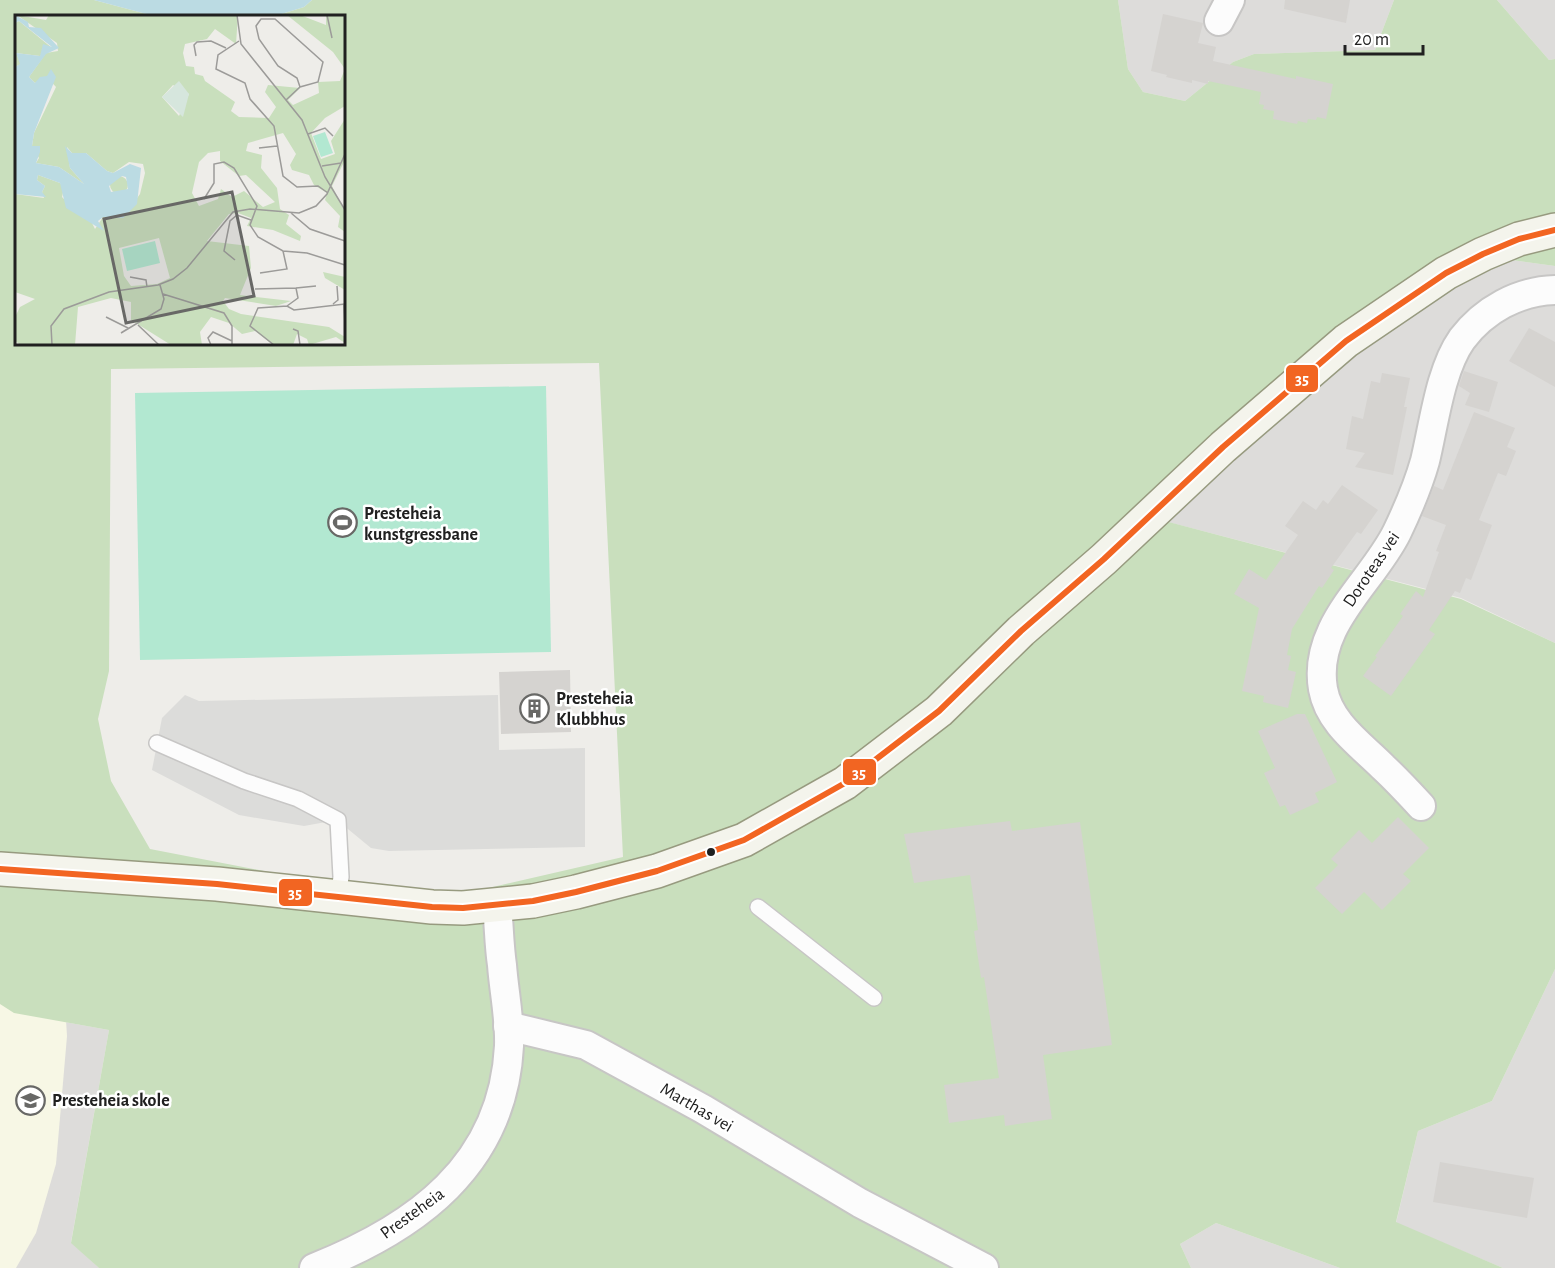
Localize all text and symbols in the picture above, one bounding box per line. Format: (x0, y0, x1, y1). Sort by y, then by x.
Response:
inset map (15, 15, 345, 345)
scale bar (1345, 18, 1423, 56)
text: 20 m (1354, 31, 1389, 49)
line badge: 35 (1285, 364, 1319, 393)
text: 35 (1295, 371, 1309, 387)
place label: Presteheia kunstgressbane (364, 505, 478, 544)
sports icon: Presteheia kunstgressbane (327, 507, 359, 539)
street label: Doroteas vei (1340, 529, 1404, 611)
place label: Presteheia Klubbhus (556, 690, 634, 729)
building icon: Presteheia Klubbhus (519, 692, 551, 724)
line badge: 35 (842, 758, 877, 786)
text: 35 (852, 765, 866, 781)
unlabelled marker (705, 846, 717, 858)
line badge: 35 (278, 878, 313, 907)
text: 35 (288, 885, 302, 901)
street label: Marthas vei (657, 1080, 736, 1136)
school or university icon: Presteheia skole (15, 1084, 47, 1116)
place label: Presteheia skole (52, 1092, 170, 1110)
street label: Presteheia (377, 1185, 448, 1243)

